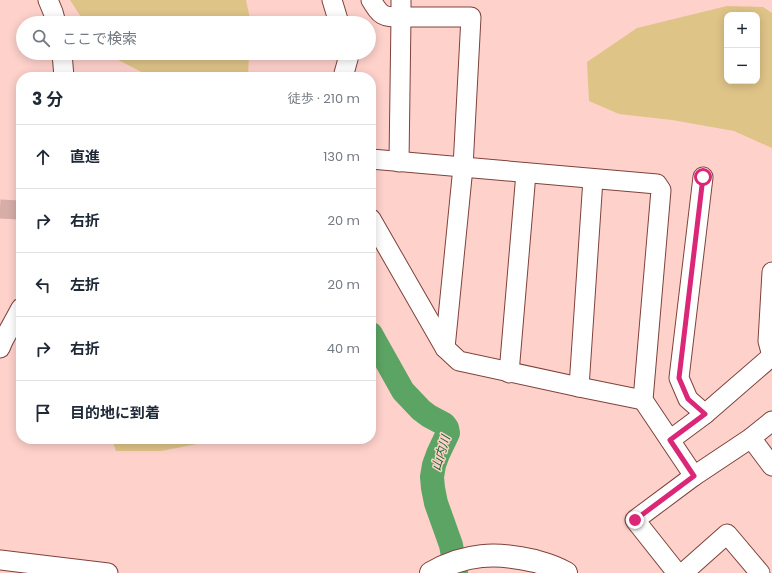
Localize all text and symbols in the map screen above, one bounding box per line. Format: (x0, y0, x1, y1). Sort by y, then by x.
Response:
map controls (724, 12, 760, 84)
button: + (724, 12, 760, 48)
search box (16, 16, 376, 60)
icon: search (30, 27, 52, 49)
text: ここで検索 (62, 28, 137, 49)
button: − (724, 48, 760, 84)
text: 3 分 (32, 87, 63, 111)
text: 徒歩 · 210 m (288, 89, 360, 108)
icon: ahead (32, 146, 54, 168)
text: 直進 (70, 146, 100, 167)
text: 130 m (323, 147, 360, 166)
route start (694, 168, 712, 186)
icon: right (32, 210, 54, 232)
text: 右折 (70, 210, 100, 231)
text: 20 m (327, 211, 360, 230)
icon: left (32, 274, 54, 296)
text: 左折 (70, 274, 100, 295)
text: 20 m (327, 275, 360, 294)
icon: right (32, 338, 54, 360)
text: 右折 (70, 338, 100, 359)
text: 40 m (327, 339, 360, 358)
icon: arrive (32, 402, 54, 424)
text: 目的地に到着 (70, 402, 160, 423)
water label: 山内川 (427, 431, 454, 473)
route end (626, 511, 644, 529)

